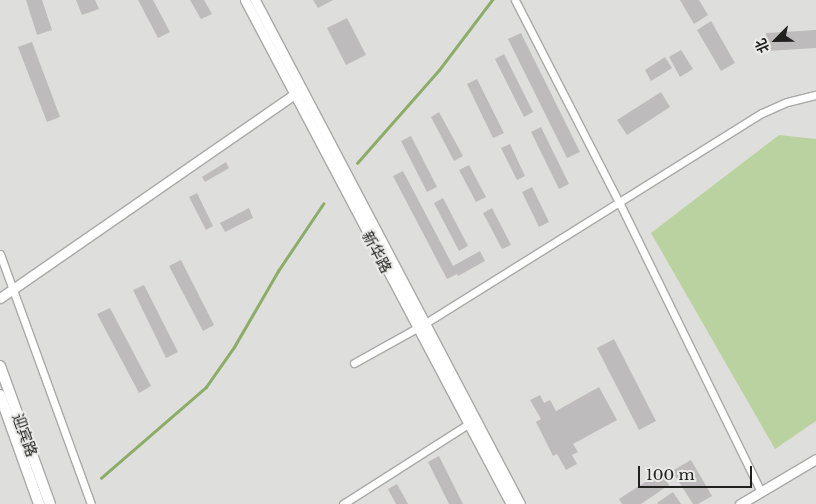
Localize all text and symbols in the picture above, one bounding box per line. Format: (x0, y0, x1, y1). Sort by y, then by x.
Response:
north arrow (751, 15, 801, 65)
text: 北 (751, 36, 773, 56)
street label: 新华路 (358, 228, 396, 276)
street label: 迎宾路 (9, 411, 41, 459)
scale bar (641, 456, 755, 488)
text: 100 m (646, 465, 695, 484)

